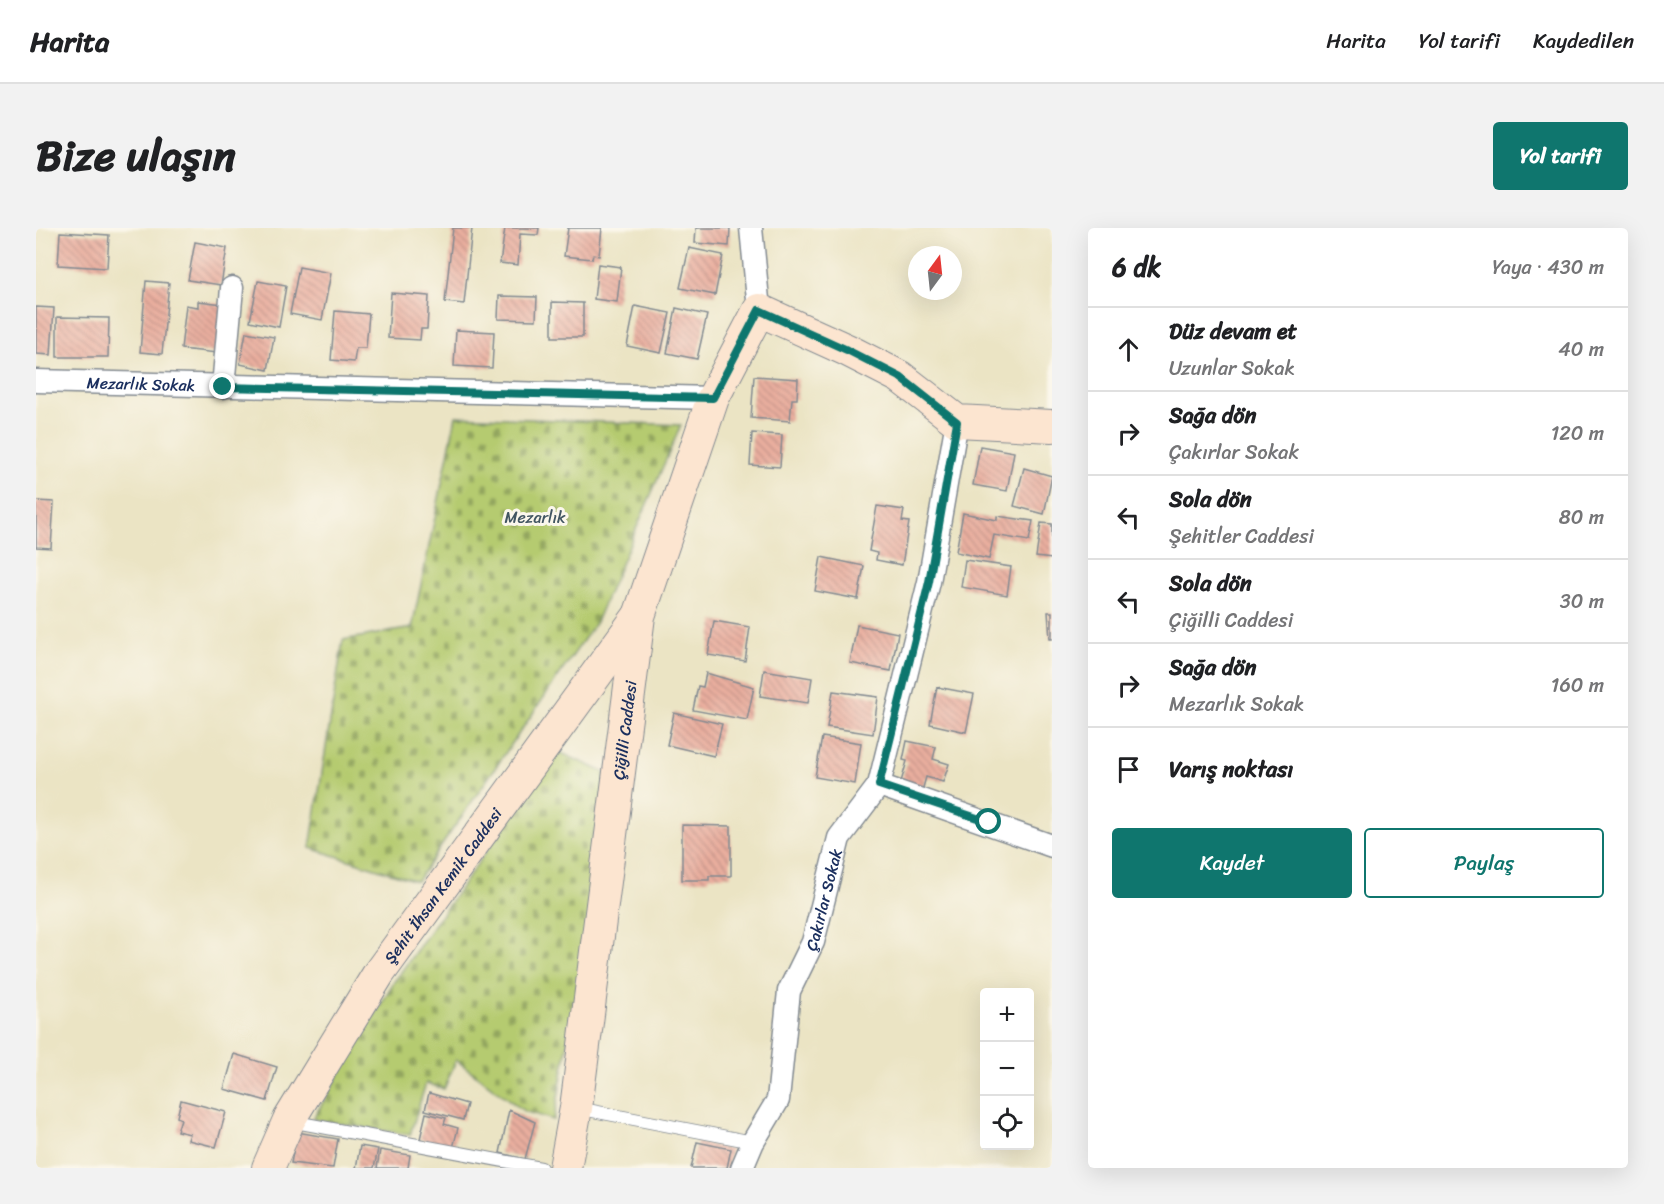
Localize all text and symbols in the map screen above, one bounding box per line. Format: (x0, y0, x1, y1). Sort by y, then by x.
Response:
text: Harita (30, 17, 109, 66)
text: Harita (1326, 22, 1386, 60)
text: Yol tarifi (1419, 22, 1500, 60)
text: Kaydedilen (1533, 22, 1634, 60)
text: Bize ulaşın (36, 119, 236, 193)
button: Yol tarifi (1493, 122, 1628, 190)
text: 6 dk (1112, 244, 1161, 290)
north arrow (908, 246, 962, 300)
text: Yaya · 430 m (1492, 250, 1604, 285)
text: Düz devam et (1169, 312, 1297, 351)
text: 40 m (1558, 332, 1604, 367)
icon: ahead (1112, 333, 1145, 366)
text: Uzunlar Sokak (1169, 351, 1295, 386)
street label: Mezarlık Sokak (86, 368, 196, 400)
route end (209, 373, 235, 399)
text: Sağa dön (1169, 396, 1256, 435)
text: 120 m (1551, 416, 1604, 451)
icon: right (1112, 417, 1145, 450)
text: Çakırlar Sokak (1169, 435, 1299, 470)
text: Sola dön (1169, 480, 1252, 519)
text: 80 m (1559, 500, 1604, 535)
icon: left (1112, 501, 1145, 534)
park label: Mezarlık (505, 503, 566, 532)
text: Şehitler Caddesi (1169, 519, 1314, 554)
text: Sola dön (1169, 564, 1252, 603)
text: 30 m (1560, 584, 1604, 619)
icon: left (1112, 585, 1145, 618)
text: Çiğilli Caddesi (1169, 603, 1293, 638)
text: Sağa dön (1169, 648, 1256, 687)
text: 160 m (1551, 668, 1604, 703)
icon: right (1112, 669, 1145, 702)
street label: Çiğilli Caddesi (604, 678, 646, 781)
text: Mezarlık Sokak (1169, 687, 1304, 722)
text: Varış noktası (1169, 750, 1293, 789)
icon: arrive (1112, 753, 1145, 786)
street label: Şehit İhsan Kemik Caddesi (376, 801, 510, 970)
route start (975, 808, 1001, 834)
button: Kaydet (1112, 828, 1352, 898)
button: Paylaş (1364, 828, 1604, 898)
street label: Çakırlar Sokak (797, 845, 851, 956)
map controls (980, 988, 1034, 1150)
button: + (980, 988, 1034, 1042)
button: − (980, 1042, 1034, 1096)
button: locate (980, 1096, 1034, 1150)

